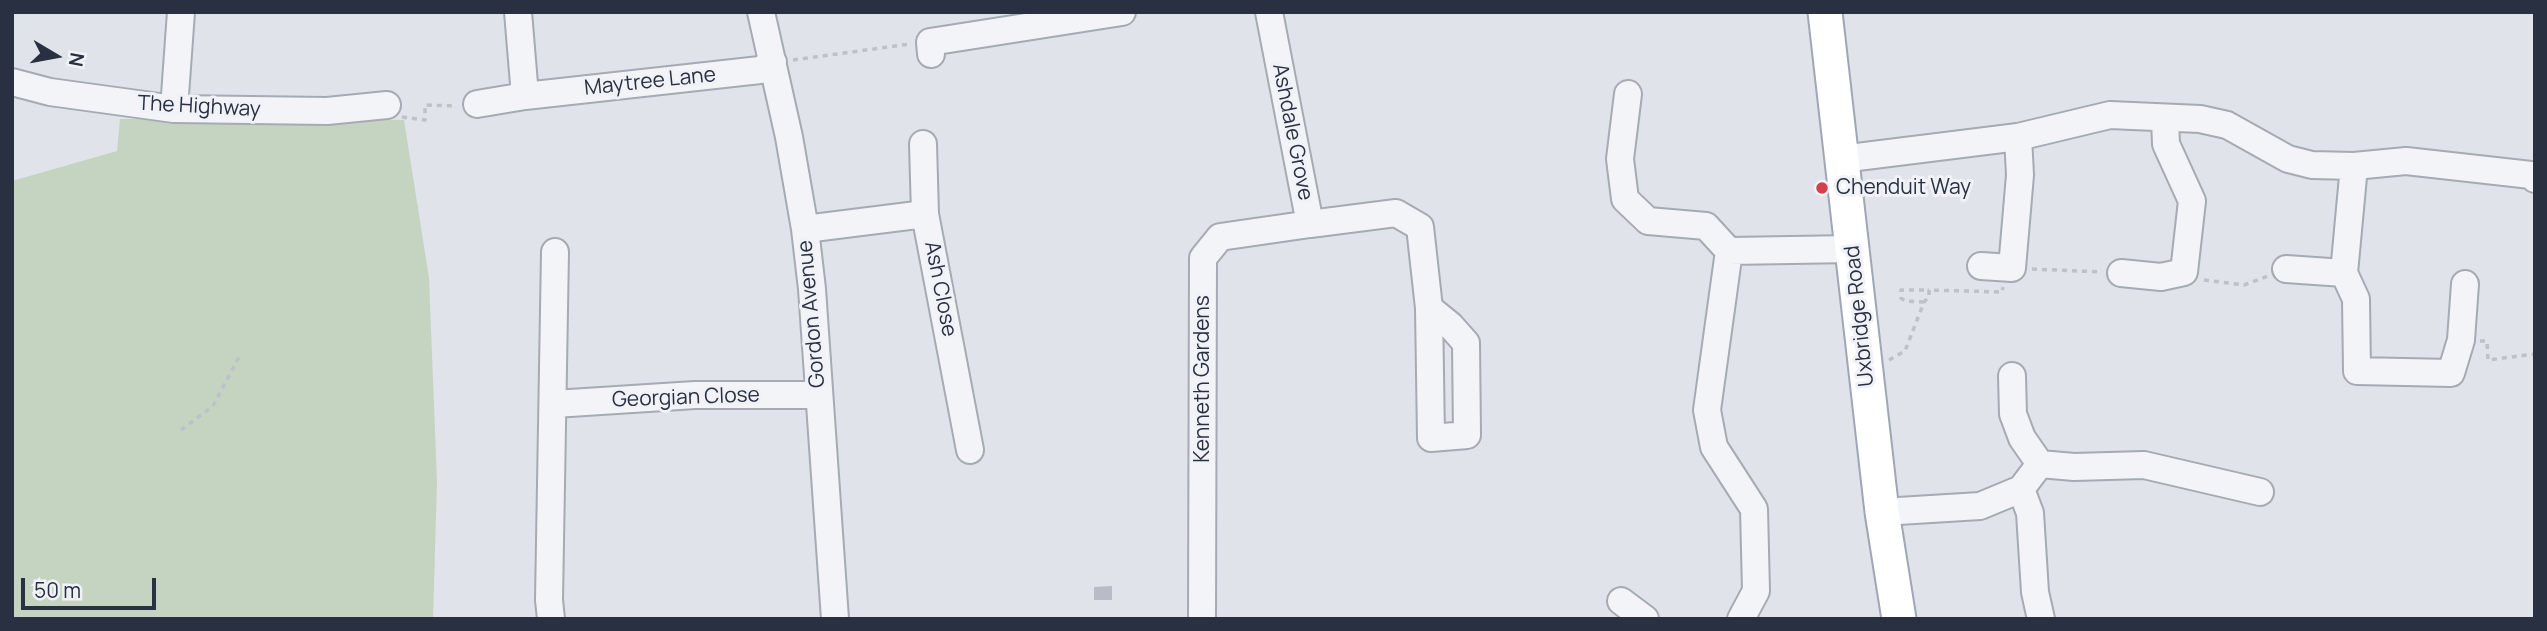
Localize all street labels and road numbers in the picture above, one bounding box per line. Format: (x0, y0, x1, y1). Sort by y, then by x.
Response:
street label: Ashdale Grove (1266, 61, 1318, 203)
street label: Maytree Lane (583, 63, 717, 101)
street label: The Highway (137, 91, 261, 123)
street label: Gordon Avenue (793, 239, 831, 389)
street label: Ash Close (918, 239, 962, 339)
street label: Uxbridge Road (1840, 244, 1880, 388)
street label: Kenneth Gardens (1190, 295, 1216, 463)
street label: Georgian Close (612, 383, 760, 413)

